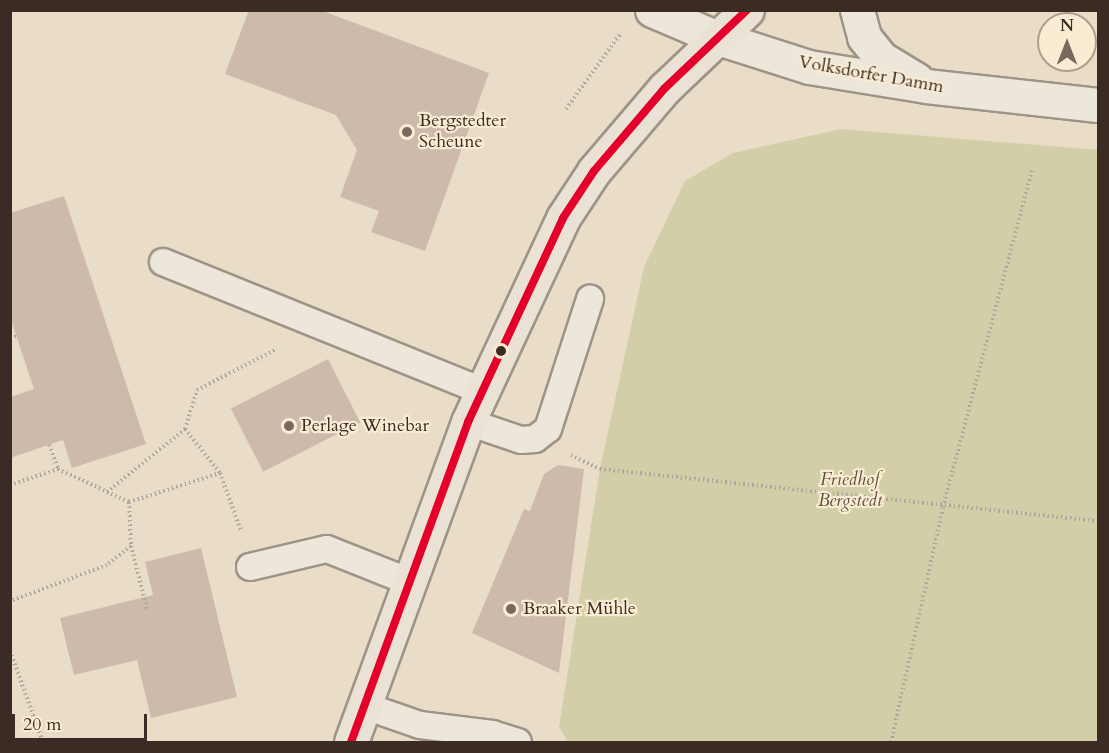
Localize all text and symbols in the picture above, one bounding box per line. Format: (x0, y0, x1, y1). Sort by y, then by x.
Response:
north arrow (1037, 12, 1097, 72)
text: N (1060, 15, 1074, 37)
street label: Volksdorfer Damm (797, 52, 945, 98)
place label: Bergstedter Scheune (419, 111, 506, 154)
marker: Bergstedter Scheune (400, 125, 414, 139)
unlabelled marker (495, 345, 507, 357)
place label: Perlage Winebar (301, 415, 429, 437)
marker: Perlage Winebar (282, 419, 296, 433)
park label: Friedhof Bergstedt (818, 470, 882, 512)
place label: Braaker Mühle (523, 598, 636, 620)
marker: Braaker Mühle (504, 602, 518, 616)
scale bar (15, 702, 150, 740)
text: 20 m (23, 712, 62, 737)

